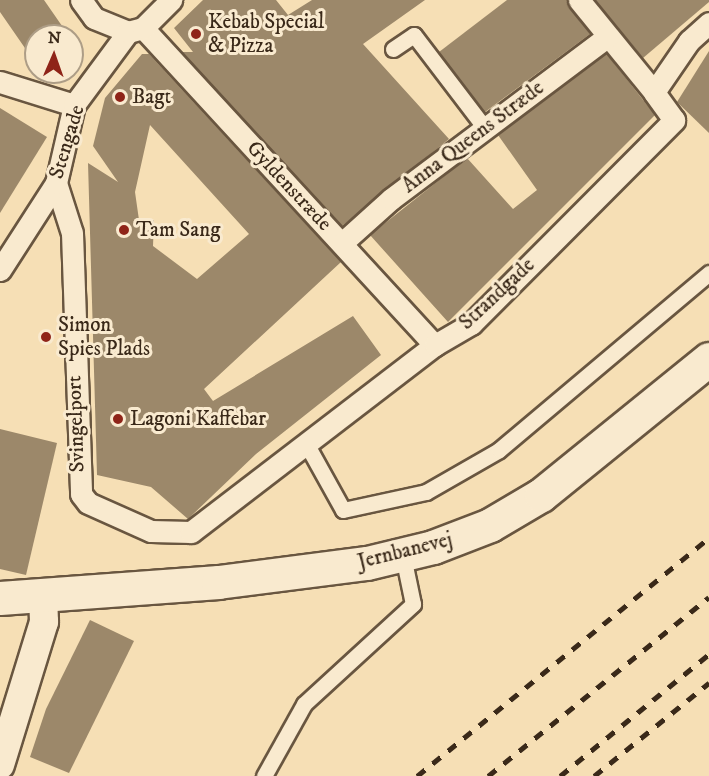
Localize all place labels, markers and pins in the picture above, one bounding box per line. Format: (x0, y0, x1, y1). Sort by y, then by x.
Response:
place label: Kebab Special & Pizza (208, 9, 324, 59)
marker: Kebab Special & Pizza (189, 27, 203, 41)
place label: Bagt (132, 84, 171, 110)
marker: Bagt (113, 90, 127, 104)
place label: Tam Sang (136, 217, 220, 243)
marker: Tam Sang (117, 223, 131, 237)
place label: Simon Spies Plads (58, 312, 150, 362)
marker: Simon Spies Plads (39, 330, 53, 344)
place label: Lagoni Kaffebar (130, 406, 266, 432)
marker: Lagoni Kaffebar (111, 412, 125, 426)

